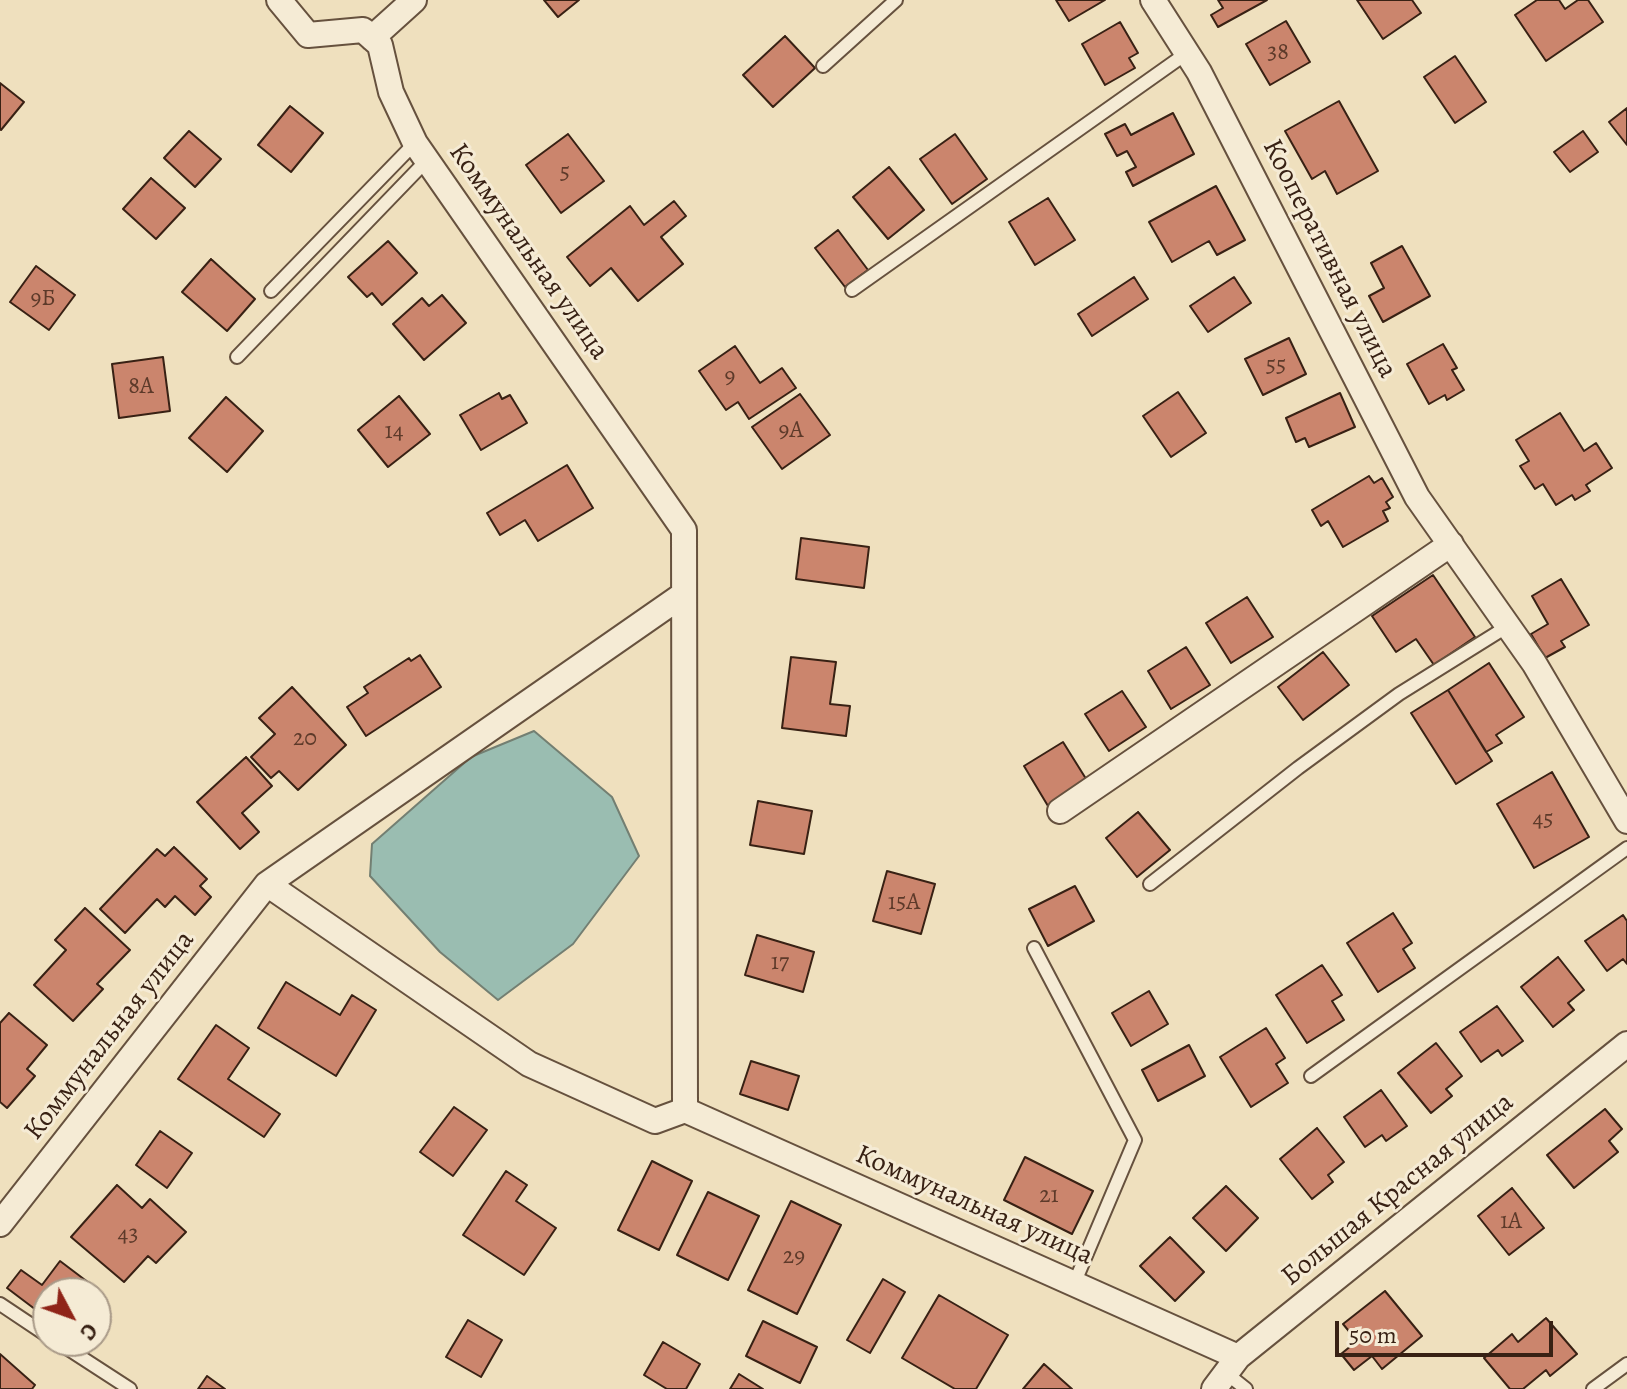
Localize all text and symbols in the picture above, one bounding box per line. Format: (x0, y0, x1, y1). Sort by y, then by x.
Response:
house number: 38 (1267, 39, 1289, 67)
street label: Кооперативная улица (1254, 134, 1404, 384)
street label: Коммунальная улица (441, 137, 615, 367)
house number: 5 (560, 159, 570, 187)
house number: 9Б (30, 285, 56, 313)
house number: 55 (1266, 352, 1286, 380)
house number: 9 (725, 363, 735, 391)
house number: 8А (128, 373, 154, 401)
house number: 9А (779, 417, 803, 445)
house number: 14 (384, 418, 404, 446)
house number: 20 (293, 725, 317, 753)
house number: 45 (1532, 806, 1554, 834)
house number: 15А (888, 889, 920, 917)
street label: Коммунальная улица (18, 925, 202, 1147)
house number: 17 (771, 949, 789, 977)
street label: Большая Красная улица (1275, 1086, 1521, 1294)
street label: Коммунальная улица (850, 1138, 1098, 1274)
house number: 21 (1039, 1182, 1059, 1210)
house number: 1А (1500, 1208, 1522, 1236)
house number: 43 (118, 1221, 138, 1249)
house number: 29 (783, 1243, 805, 1271)
north arrow (32, 1277, 112, 1357)
scale bar (1339, 1305, 1557, 1355)
text: С (73, 1316, 104, 1346)
text: 50 m (1349, 1319, 1397, 1351)

